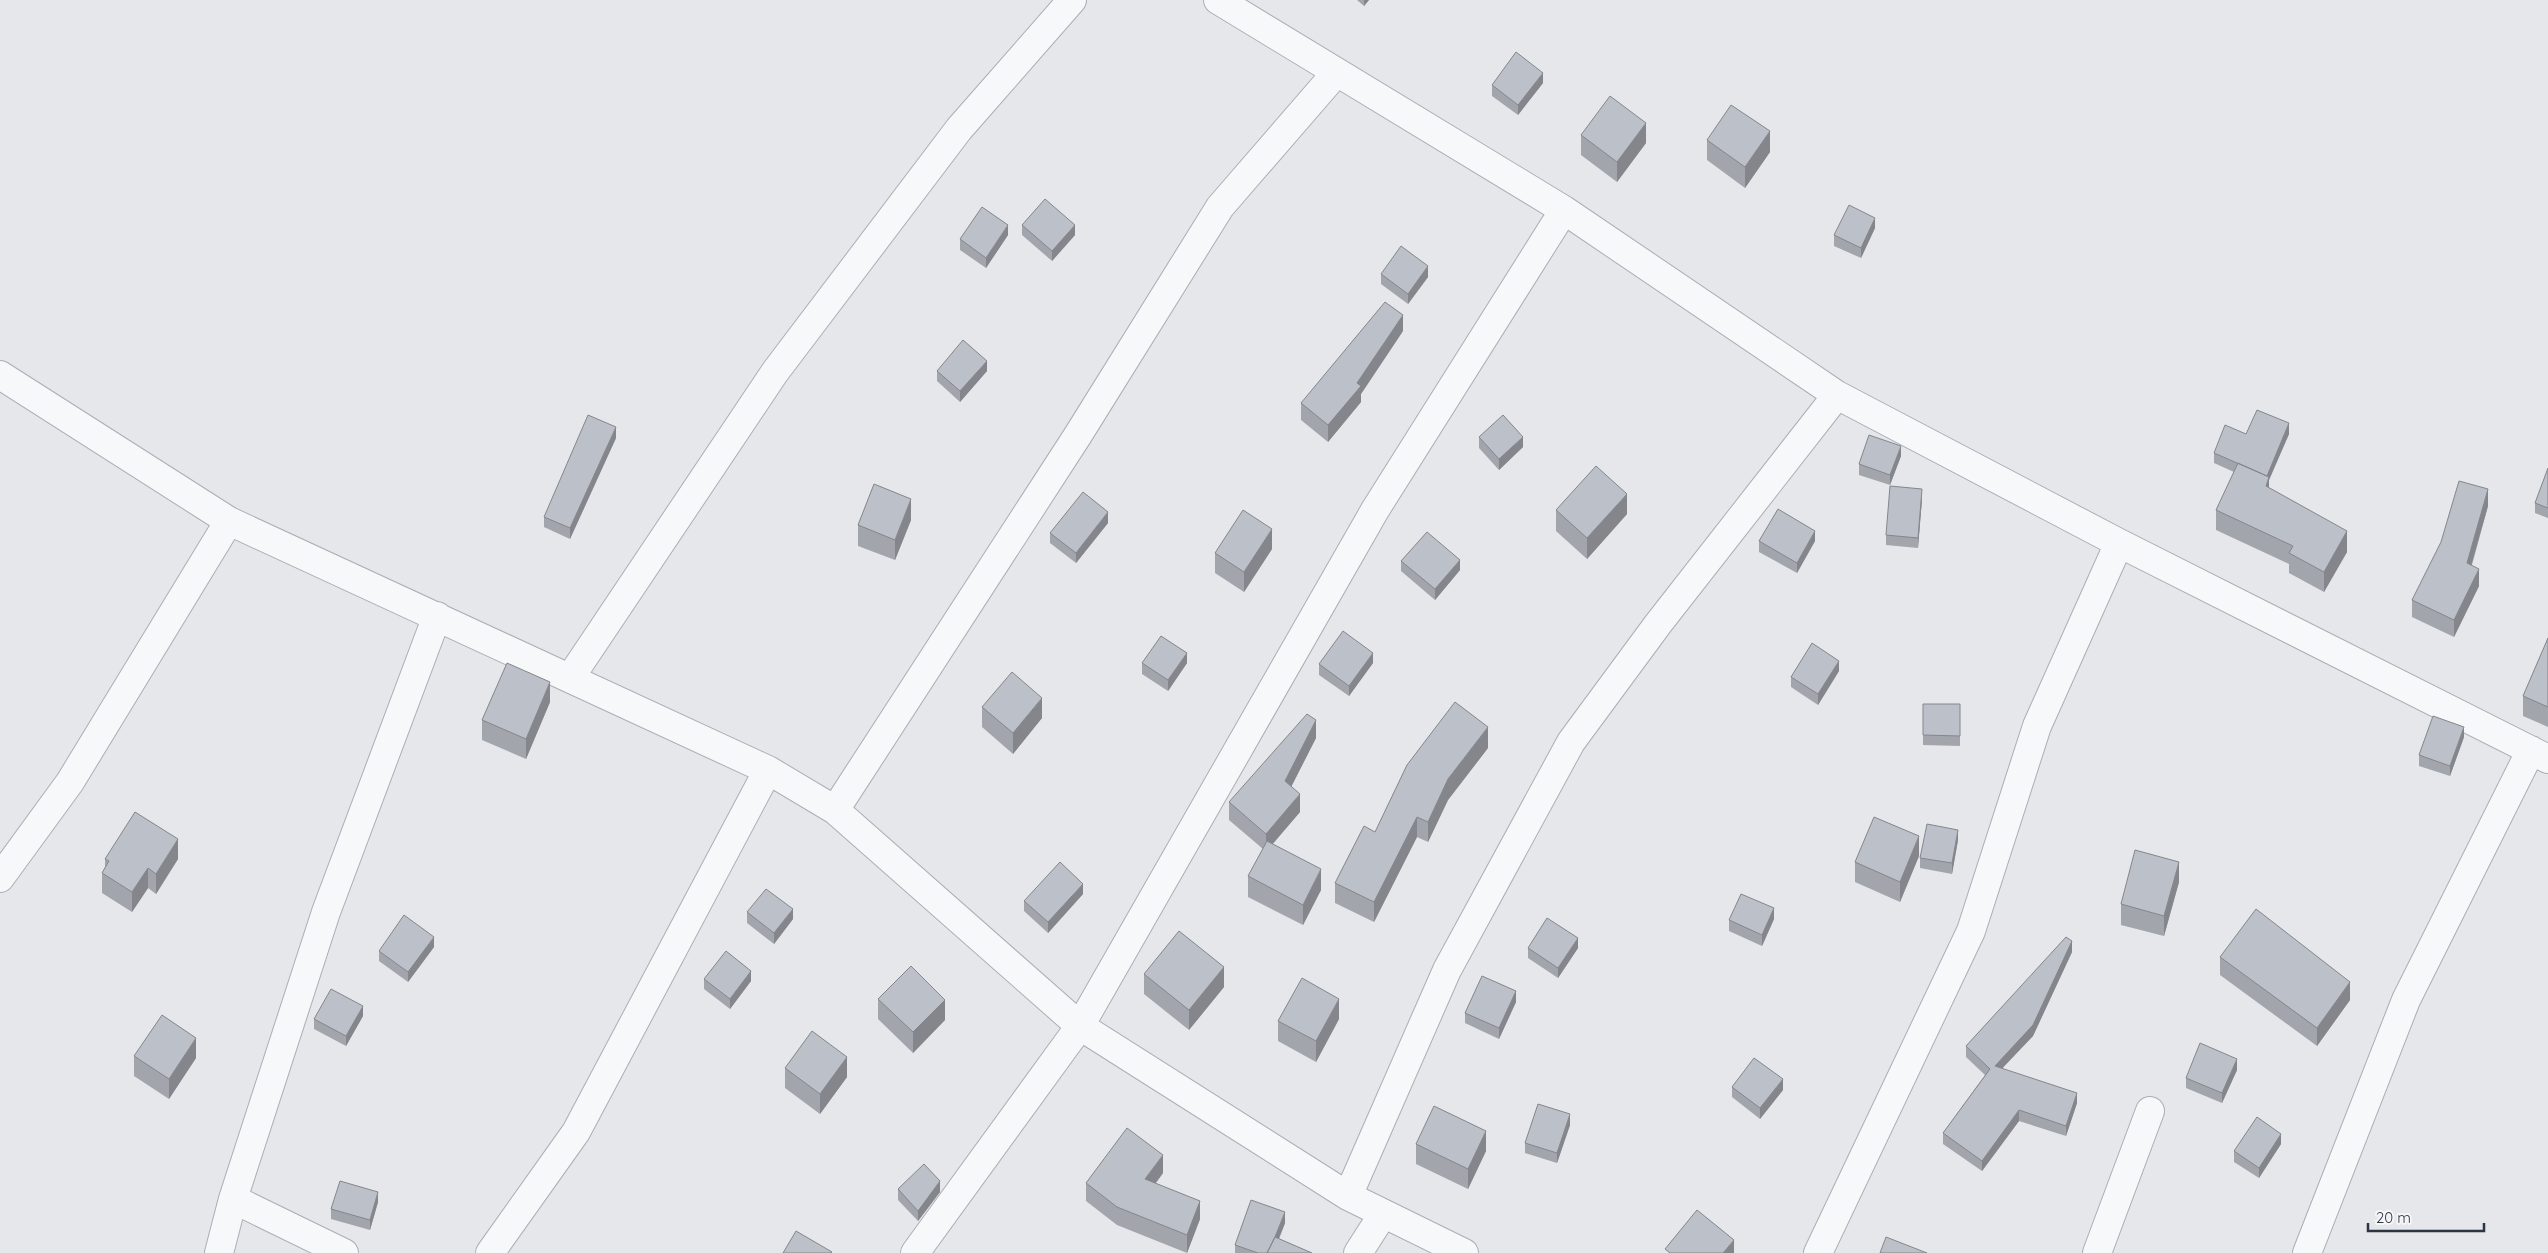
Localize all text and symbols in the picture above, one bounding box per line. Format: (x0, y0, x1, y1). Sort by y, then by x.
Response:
scale bar (2368, 1200, 2484, 1232)
text: 20 m (2376, 1208, 2411, 1227)

